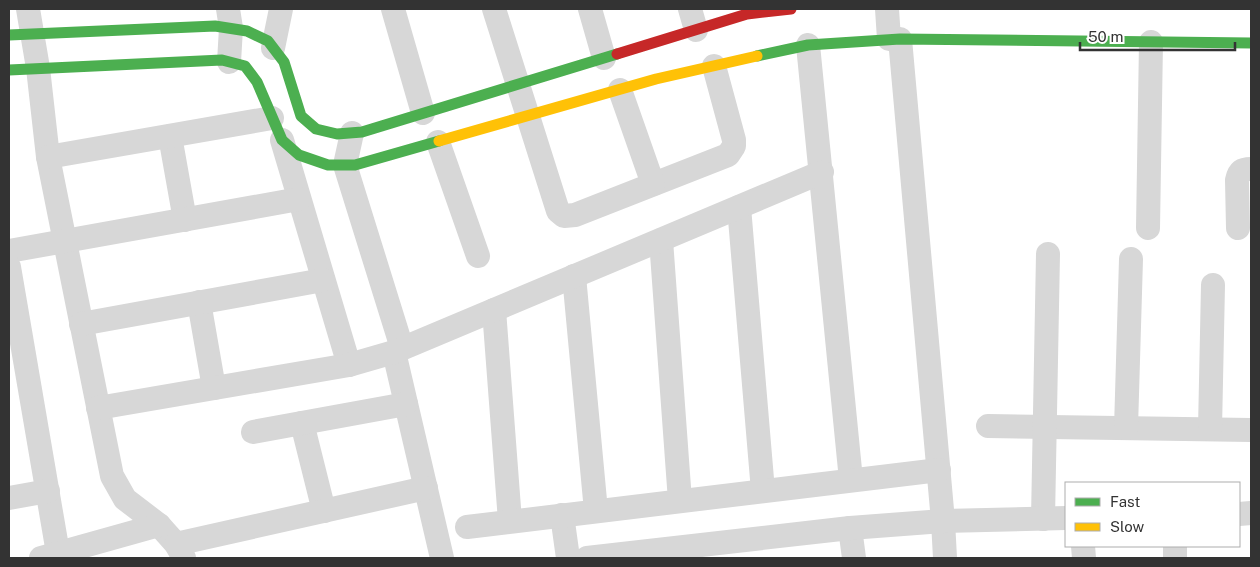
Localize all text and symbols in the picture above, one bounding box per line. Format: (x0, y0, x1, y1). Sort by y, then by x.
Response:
scale bar (1080, 20, 1235, 52)
text: 50 m (1088, 28, 1123, 45)
legend (1065, 482, 1240, 547)
text: Fast (1110, 493, 1140, 510)
text: Slow (1110, 518, 1145, 535)

